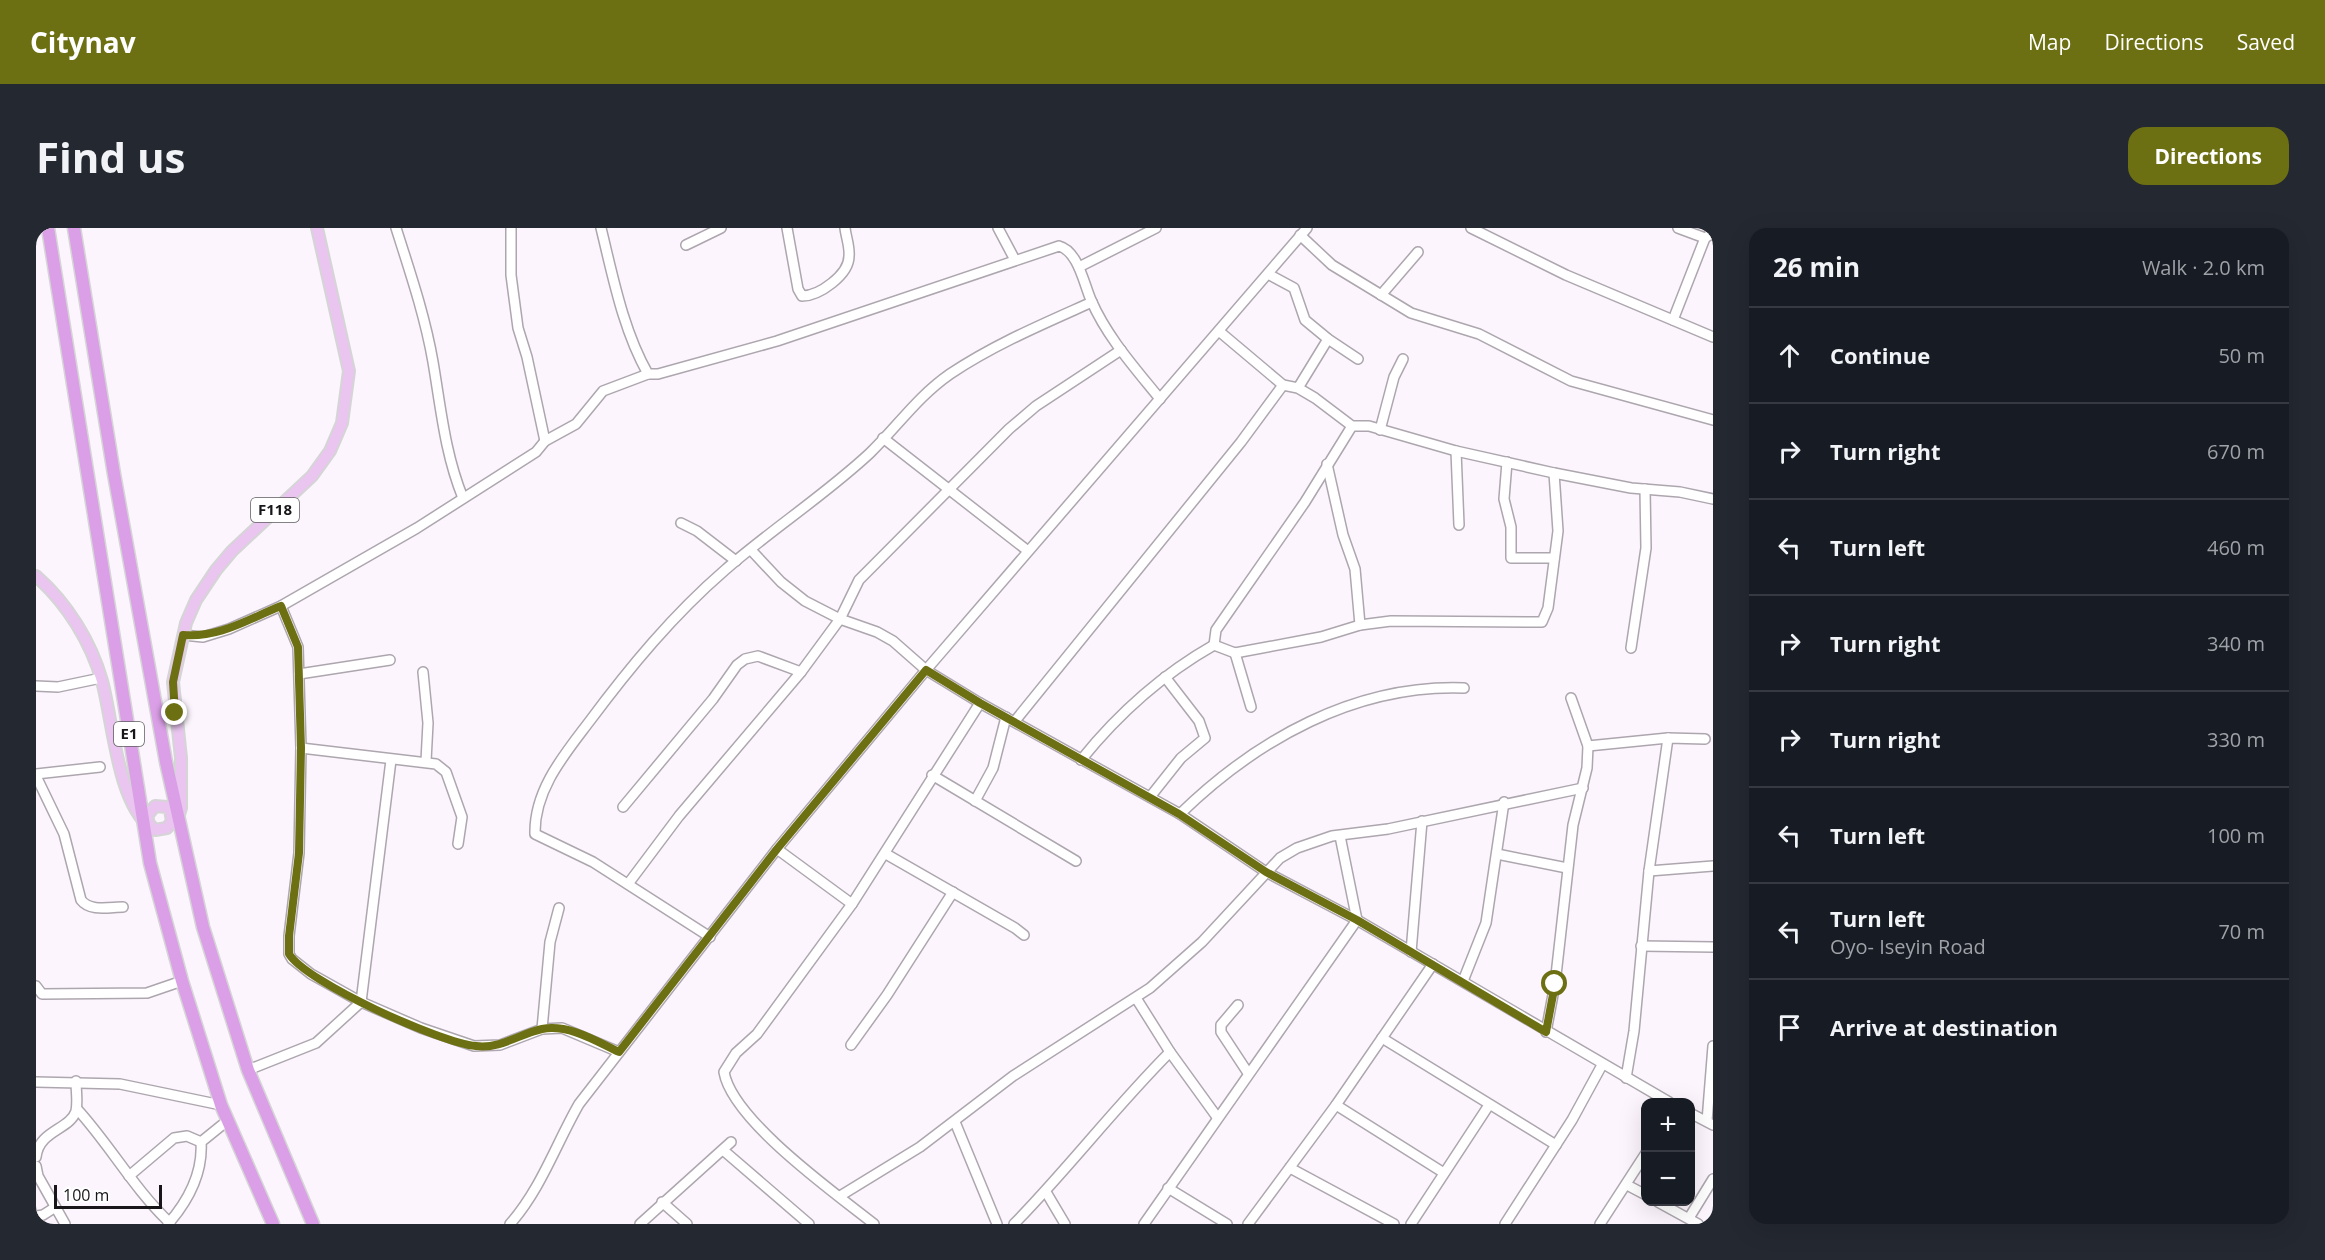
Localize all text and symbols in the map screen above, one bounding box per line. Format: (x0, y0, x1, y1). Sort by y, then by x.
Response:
text: Citynav (30, 23, 136, 61)
text: Map (2028, 28, 2071, 56)
text: Directions (2104, 28, 2204, 56)
text: Saved (2237, 28, 2295, 56)
button: Directions (2128, 127, 2289, 185)
text: Find us (36, 128, 185, 185)
text: 26 min (1773, 249, 1860, 285)
text: Walk · 2.0 km (2142, 254, 2265, 281)
icon: ahead (1773, 339, 1806, 372)
text: Continue (1830, 340, 1930, 370)
text: 50 m (2218, 342, 2265, 369)
icon: right (1773, 435, 1806, 468)
text: Turn right (1830, 436, 1941, 466)
text: 670 m (2207, 438, 2265, 465)
road number: F118 (251, 498, 299, 522)
icon: left (1773, 531, 1806, 564)
text: Turn left (1830, 532, 1925, 562)
text: 460 m (2207, 534, 2265, 561)
icon: right (1773, 627, 1806, 660)
text: Turn right (1830, 628, 1941, 658)
text: 340 m (2207, 630, 2265, 657)
route end (161, 699, 187, 725)
road number: E1 (114, 722, 144, 746)
icon: right (1773, 723, 1806, 756)
text: Turn right (1830, 724, 1941, 754)
text: 330 m (2207, 726, 2265, 753)
icon: left (1773, 819, 1806, 852)
text: Turn left (1830, 820, 1925, 850)
text: 100 m (2207, 822, 2265, 849)
text: Turn left (1830, 903, 1925, 933)
icon: left (1773, 915, 1806, 948)
text: 70 m (2218, 918, 2265, 945)
text: Oyo- Iseyin Road (1830, 933, 1986, 960)
route start (1541, 970, 1567, 996)
icon: arrive (1773, 1011, 1806, 1044)
text: Arrive at destination (1830, 1012, 2058, 1042)
map controls (1641, 1098, 1695, 1206)
button: + (1641, 1098, 1695, 1152)
button: − (1641, 1152, 1695, 1206)
scale bar (54, 1182, 162, 1210)
text: 100 m (63, 1184, 109, 1206)

